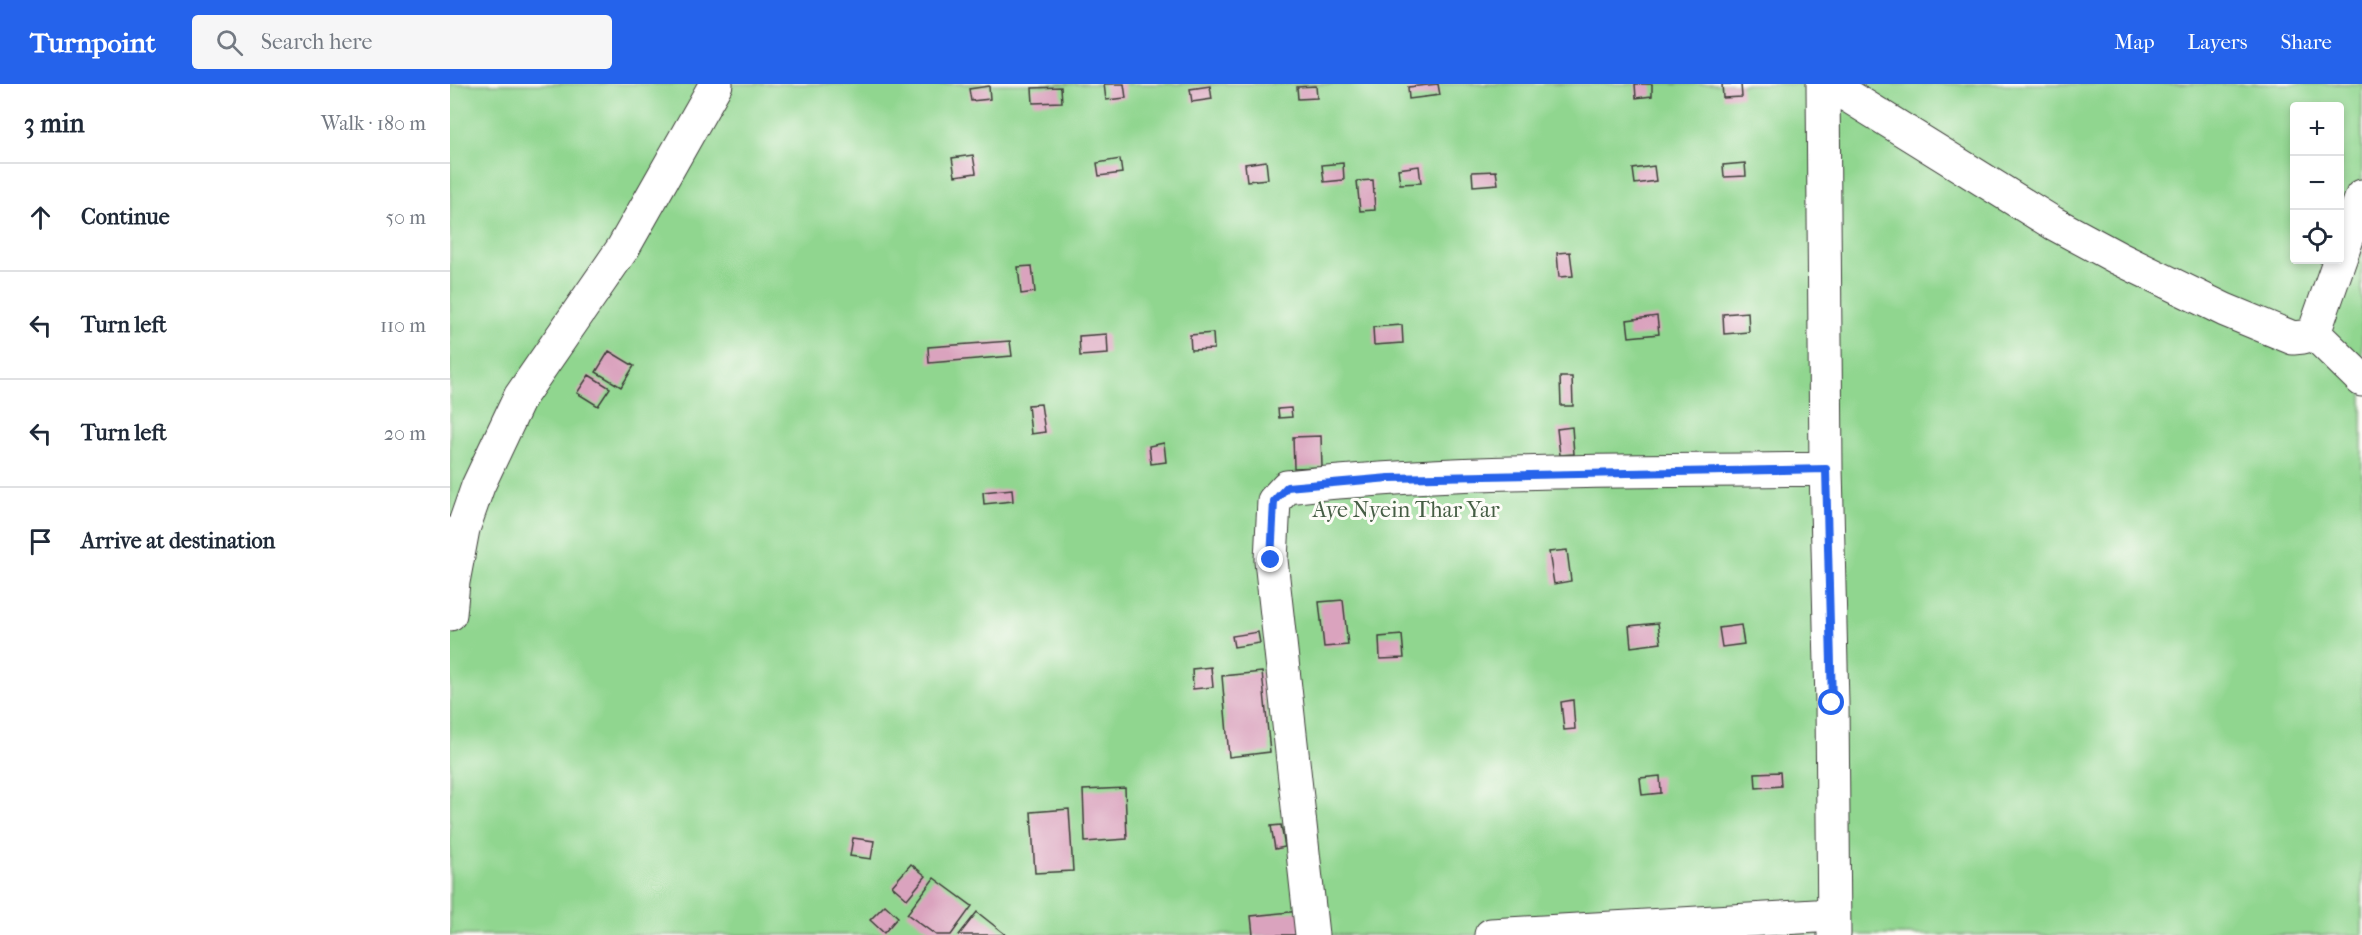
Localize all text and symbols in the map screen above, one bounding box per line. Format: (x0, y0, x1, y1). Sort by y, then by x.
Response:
search box (192, 15, 612, 69)
text: Turnpoint (30, 26, 156, 59)
icon: search (213, 26, 246, 59)
text: Search here (261, 29, 372, 55)
text: Map (2114, 30, 2155, 54)
text: Layers (2188, 30, 2247, 54)
text: Share (2280, 30, 2332, 54)
map controls (2290, 102, 2344, 264)
button: + (2290, 102, 2344, 156)
text: 3 min (24, 108, 85, 139)
text: Walk · 180 m (321, 112, 426, 135)
button: − (2290, 156, 2344, 210)
icon: ahead (24, 201, 57, 234)
text: Continue (81, 204, 170, 230)
text: 50 m (385, 206, 426, 229)
button: locate (2290, 210, 2344, 264)
icon: left (24, 309, 57, 342)
text: Turn left (81, 312, 167, 338)
text: 110 m (380, 314, 426, 337)
icon: left (24, 417, 57, 450)
text: Turn left (81, 420, 167, 446)
text: 20 m (384, 422, 426, 445)
park label: Aye Nyein Thar Yar (1311, 497, 1500, 523)
icon: arrive (24, 525, 57, 558)
text: Arrive at destination (81, 528, 275, 554)
route end (1257, 546, 1283, 572)
route start (1818, 689, 1844, 715)

